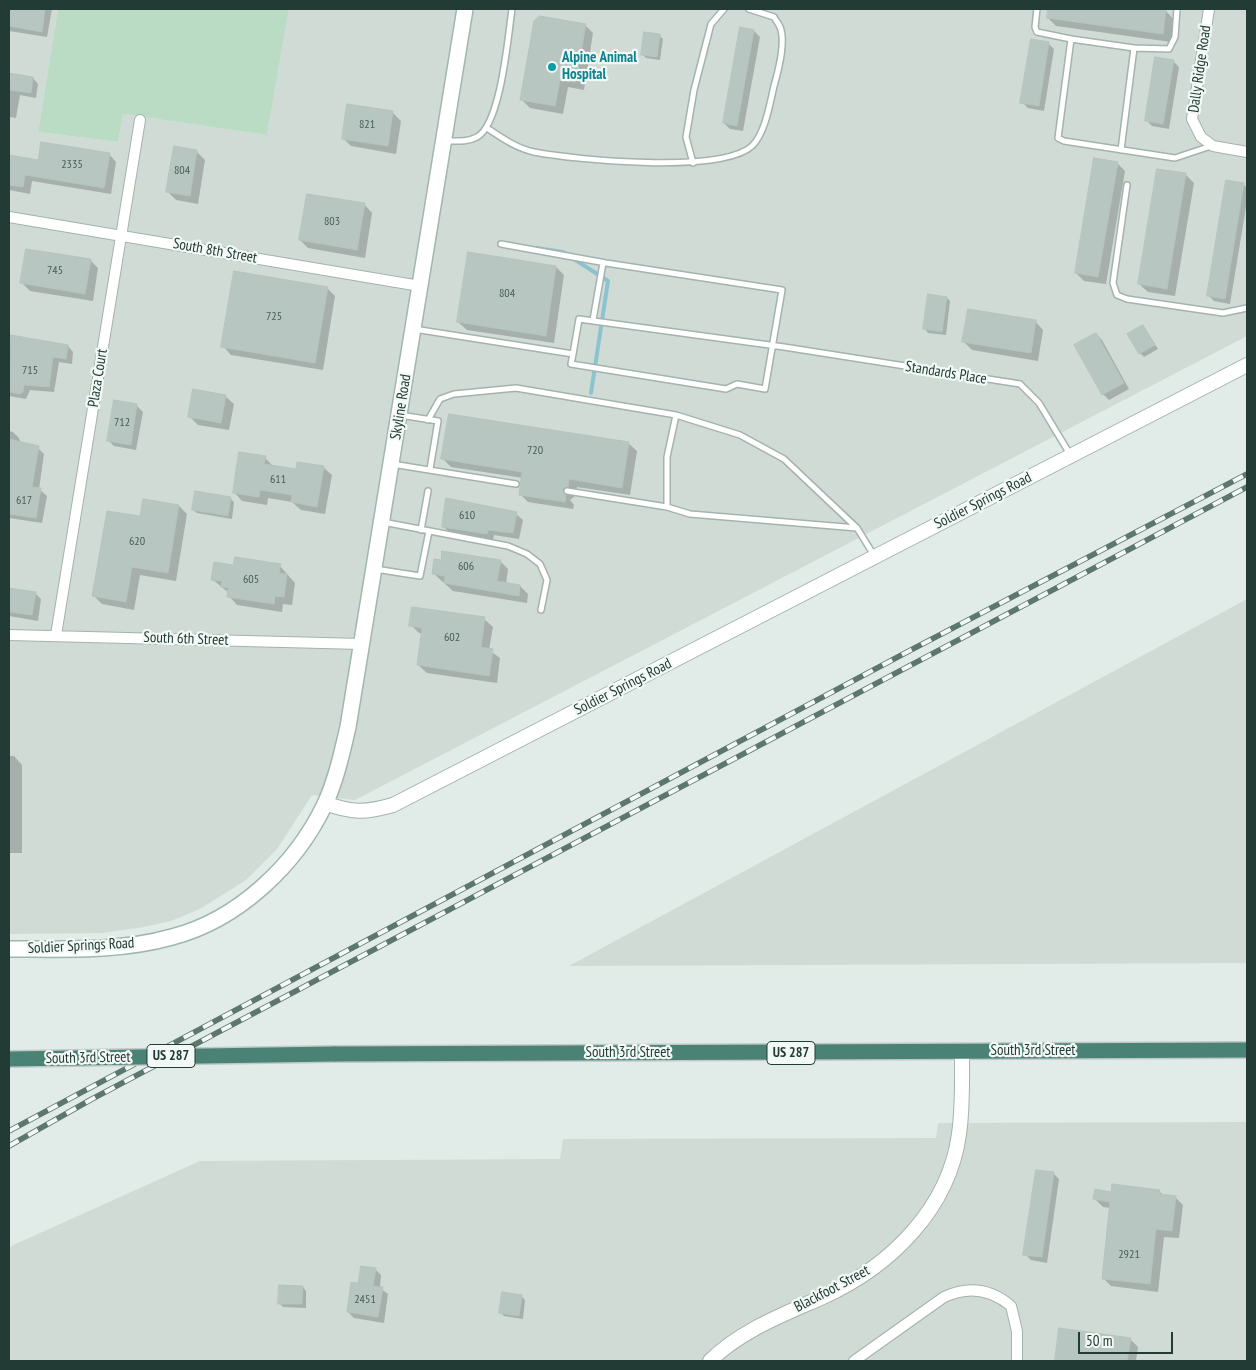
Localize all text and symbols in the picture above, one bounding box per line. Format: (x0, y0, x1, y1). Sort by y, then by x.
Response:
street label: Dally Ridge Road (1185, 24, 1215, 114)
place label: Alpine Animal Hospital (562, 49, 637, 84)
marker: Alpine Animal Hospital (546, 61, 558, 73)
house number: 821 (359, 118, 375, 132)
house number: 2335 (61, 158, 83, 172)
house number: 804 (174, 164, 190, 178)
house number: 803 (324, 215, 340, 229)
street label: South 8th Street (172, 235, 258, 267)
house number: 745 (47, 264, 63, 278)
house number: 804 (499, 287, 515, 301)
house number: 725 (266, 310, 282, 324)
street label: Plaza Court (85, 348, 111, 408)
street label: Standards Place (904, 358, 988, 388)
house number: 715 (22, 364, 38, 378)
street label: Skyline Road (387, 373, 415, 441)
house number: 712 (114, 416, 130, 430)
house number: 720 (527, 444, 543, 458)
street label: Soldier Springs Road (931, 469, 1035, 533)
house number: 611 (270, 473, 286, 487)
house number: 617 (16, 494, 32, 508)
house number: 610 (459, 509, 475, 523)
house number: 620 (129, 535, 145, 549)
house number: 606 (458, 560, 474, 574)
house number: 605 (243, 573, 259, 587)
street label: South 6th Street (143, 629, 229, 649)
house number: 602 (444, 631, 460, 645)
street label: Soldier Springs Road (571, 655, 675, 719)
street label: Soldier Springs Road (27, 934, 135, 958)
road number: US 287 (767, 1042, 815, 1064)
street label: South 3rd Street (991, 1042, 1075, 1060)
road number: US 287 (147, 1044, 195, 1068)
street label: South 3rd Street (586, 1044, 670, 1062)
street label: South 3rd Street (45, 1048, 131, 1068)
house number: 2921 (1118, 1248, 1140, 1262)
street label: Blackfoot Street (791, 1262, 873, 1316)
house number: 2451 (354, 1293, 376, 1307)
scale bar (1081, 1322, 1176, 1354)
text: 50 m (1086, 1331, 1112, 1350)

